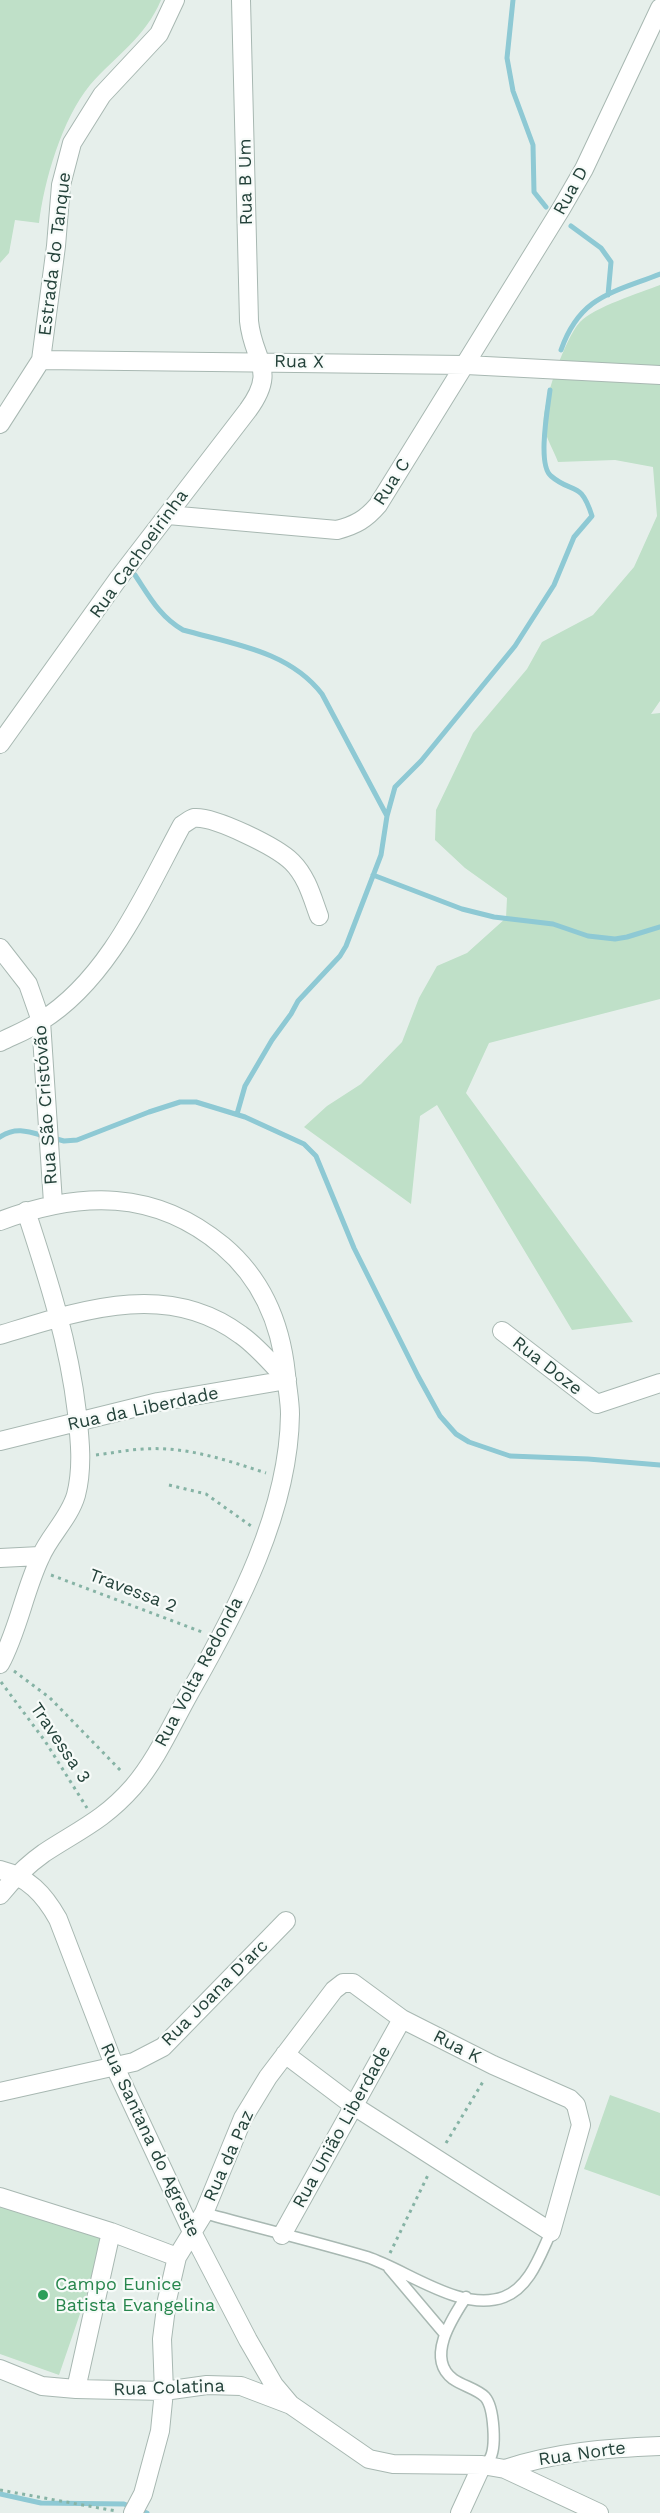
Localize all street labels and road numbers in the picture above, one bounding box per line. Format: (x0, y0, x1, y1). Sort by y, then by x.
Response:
street label: Rua B Um (234, 138, 258, 226)
street label: Rua D (549, 163, 593, 219)
street label: Estrada do Tanque (34, 171, 76, 337)
street label: Rua X (274, 351, 324, 373)
street label: Rua C (369, 455, 415, 509)
street label: Rua Cachoeirinha (85, 486, 193, 622)
street label: Rua São Cristóvão (30, 1024, 62, 1186)
street label: Rua Doze (508, 1332, 586, 1400)
street label: Rua da Liberdade (65, 1382, 221, 1436)
street label: Travessa 2 (86, 1564, 180, 1618)
street label: Rua Volta Redonda (150, 1593, 248, 1751)
street label: Travessa 3 (25, 1699, 95, 1787)
street label: Rua Joana D'arc (157, 1935, 273, 2051)
street label: Rua K (429, 2026, 485, 2068)
street label: Rua Santana do Agreste (96, 2040, 204, 2240)
street label: Rua União Liberdade (288, 2042, 396, 2212)
street label: Rua da Paz (199, 2107, 259, 2205)
street label: Rua Colatina (113, 2375, 225, 2401)
street label: Rua Norte (537, 2437, 627, 2471)

